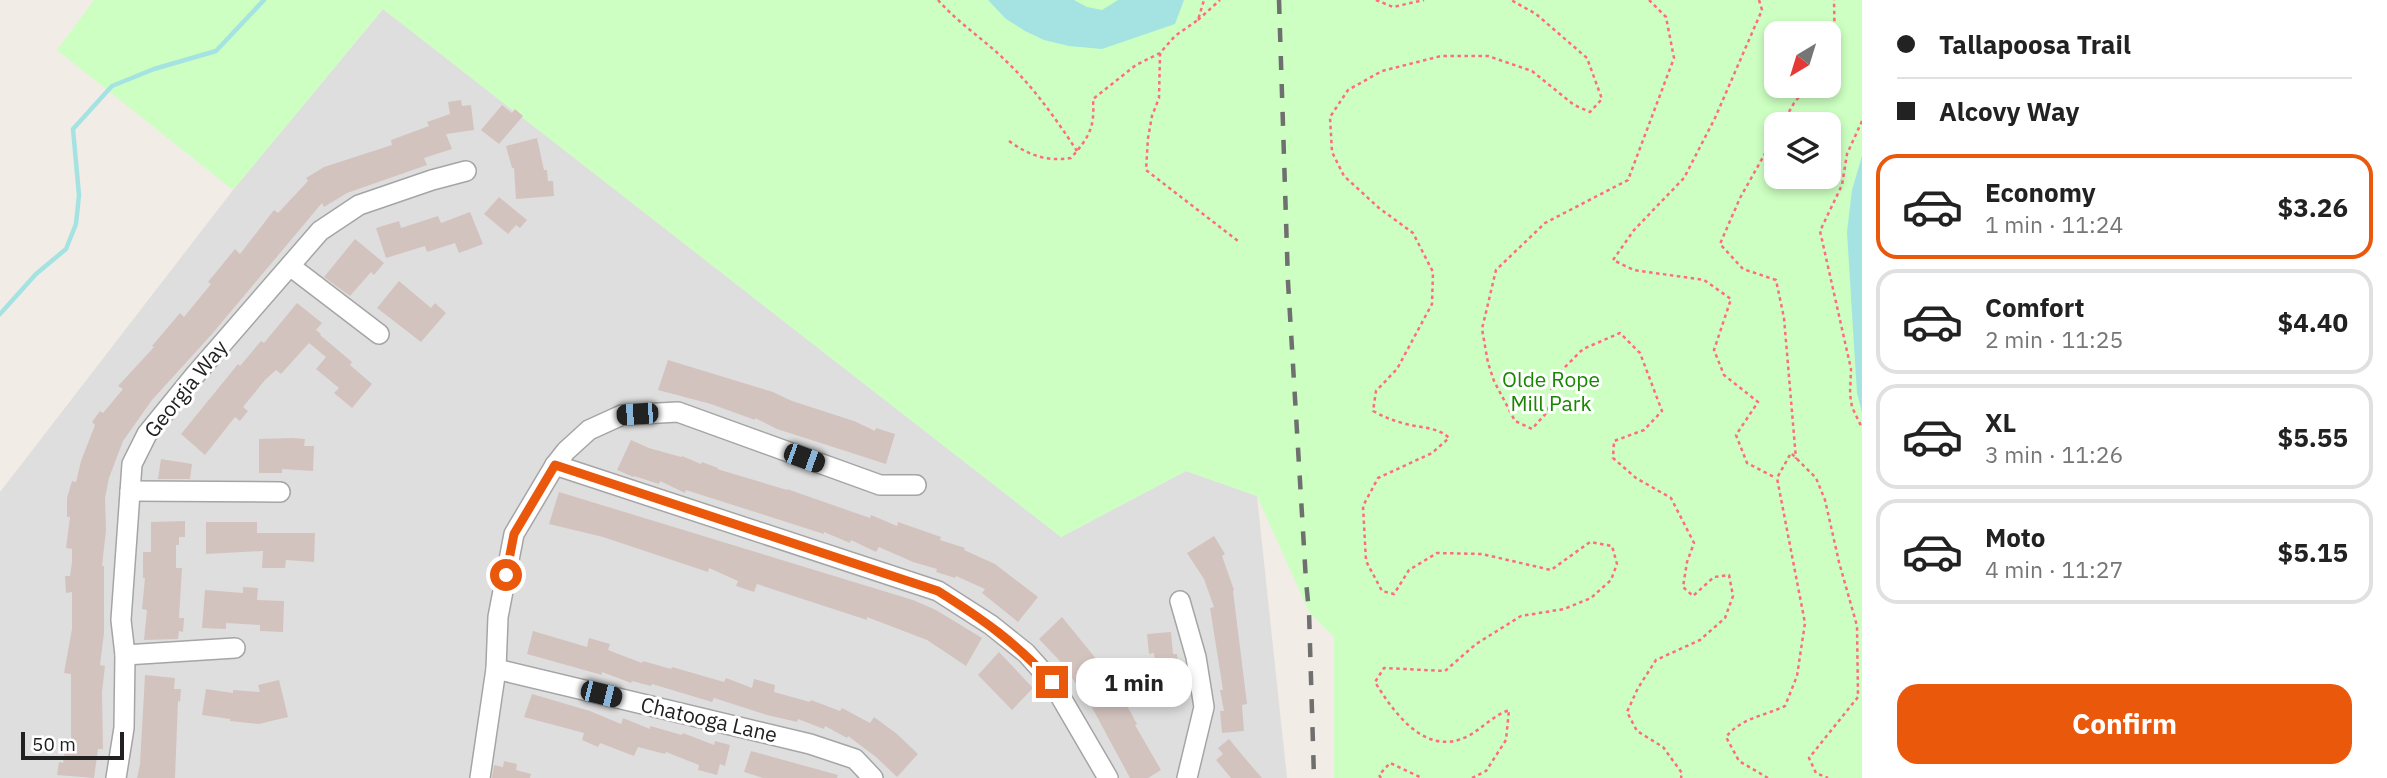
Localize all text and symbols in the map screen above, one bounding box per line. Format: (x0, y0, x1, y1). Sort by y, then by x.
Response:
north arrow (1764, 21, 1841, 98)
map controls (1764, 21, 1841, 189)
text: Tallapoosa Trail (1939, 27, 2131, 61)
text: Alcovy Way (1939, 94, 2079, 128)
button: layers (1764, 112, 1841, 189)
icon: car (1901, 175, 1964, 238)
text: Economy (1985, 175, 2096, 209)
text: $3.26 (2278, 190, 2348, 224)
text: 1 min · 11:24 (1985, 209, 2123, 239)
icon: car (1901, 290, 1964, 353)
text: Comfort (1985, 290, 2084, 324)
text: $4.40 (2278, 305, 2348, 339)
text: 2 min · 11:25 (1985, 324, 2123, 354)
street label: Georgia Way (137, 333, 233, 443)
park label: Olde Rope Mill Park (1502, 365, 1600, 417)
car (616, 402, 659, 426)
icon: car (1901, 405, 1964, 468)
text: XL (1985, 405, 2016, 439)
text: $5.55 (2278, 420, 2348, 454)
text: 3 min · 11:26 (1985, 439, 2123, 469)
car (781, 441, 828, 475)
icon: car (1901, 520, 1964, 583)
text: Moto (1985, 520, 2045, 554)
text: $5.15 (2278, 535, 2348, 569)
text: 4 min · 11:27 (1985, 554, 2123, 584)
route start (490, 559, 522, 591)
callout: 1 min (1076, 658, 1192, 706)
route end (1036, 666, 1068, 698)
text: 1 min (1104, 667, 1164, 697)
car (579, 679, 624, 709)
button: Confirm (1897, 684, 2352, 764)
street label: Chatooga Lane (638, 690, 780, 748)
scale bar (21, 729, 124, 761)
text: 50 m (32, 732, 76, 756)

